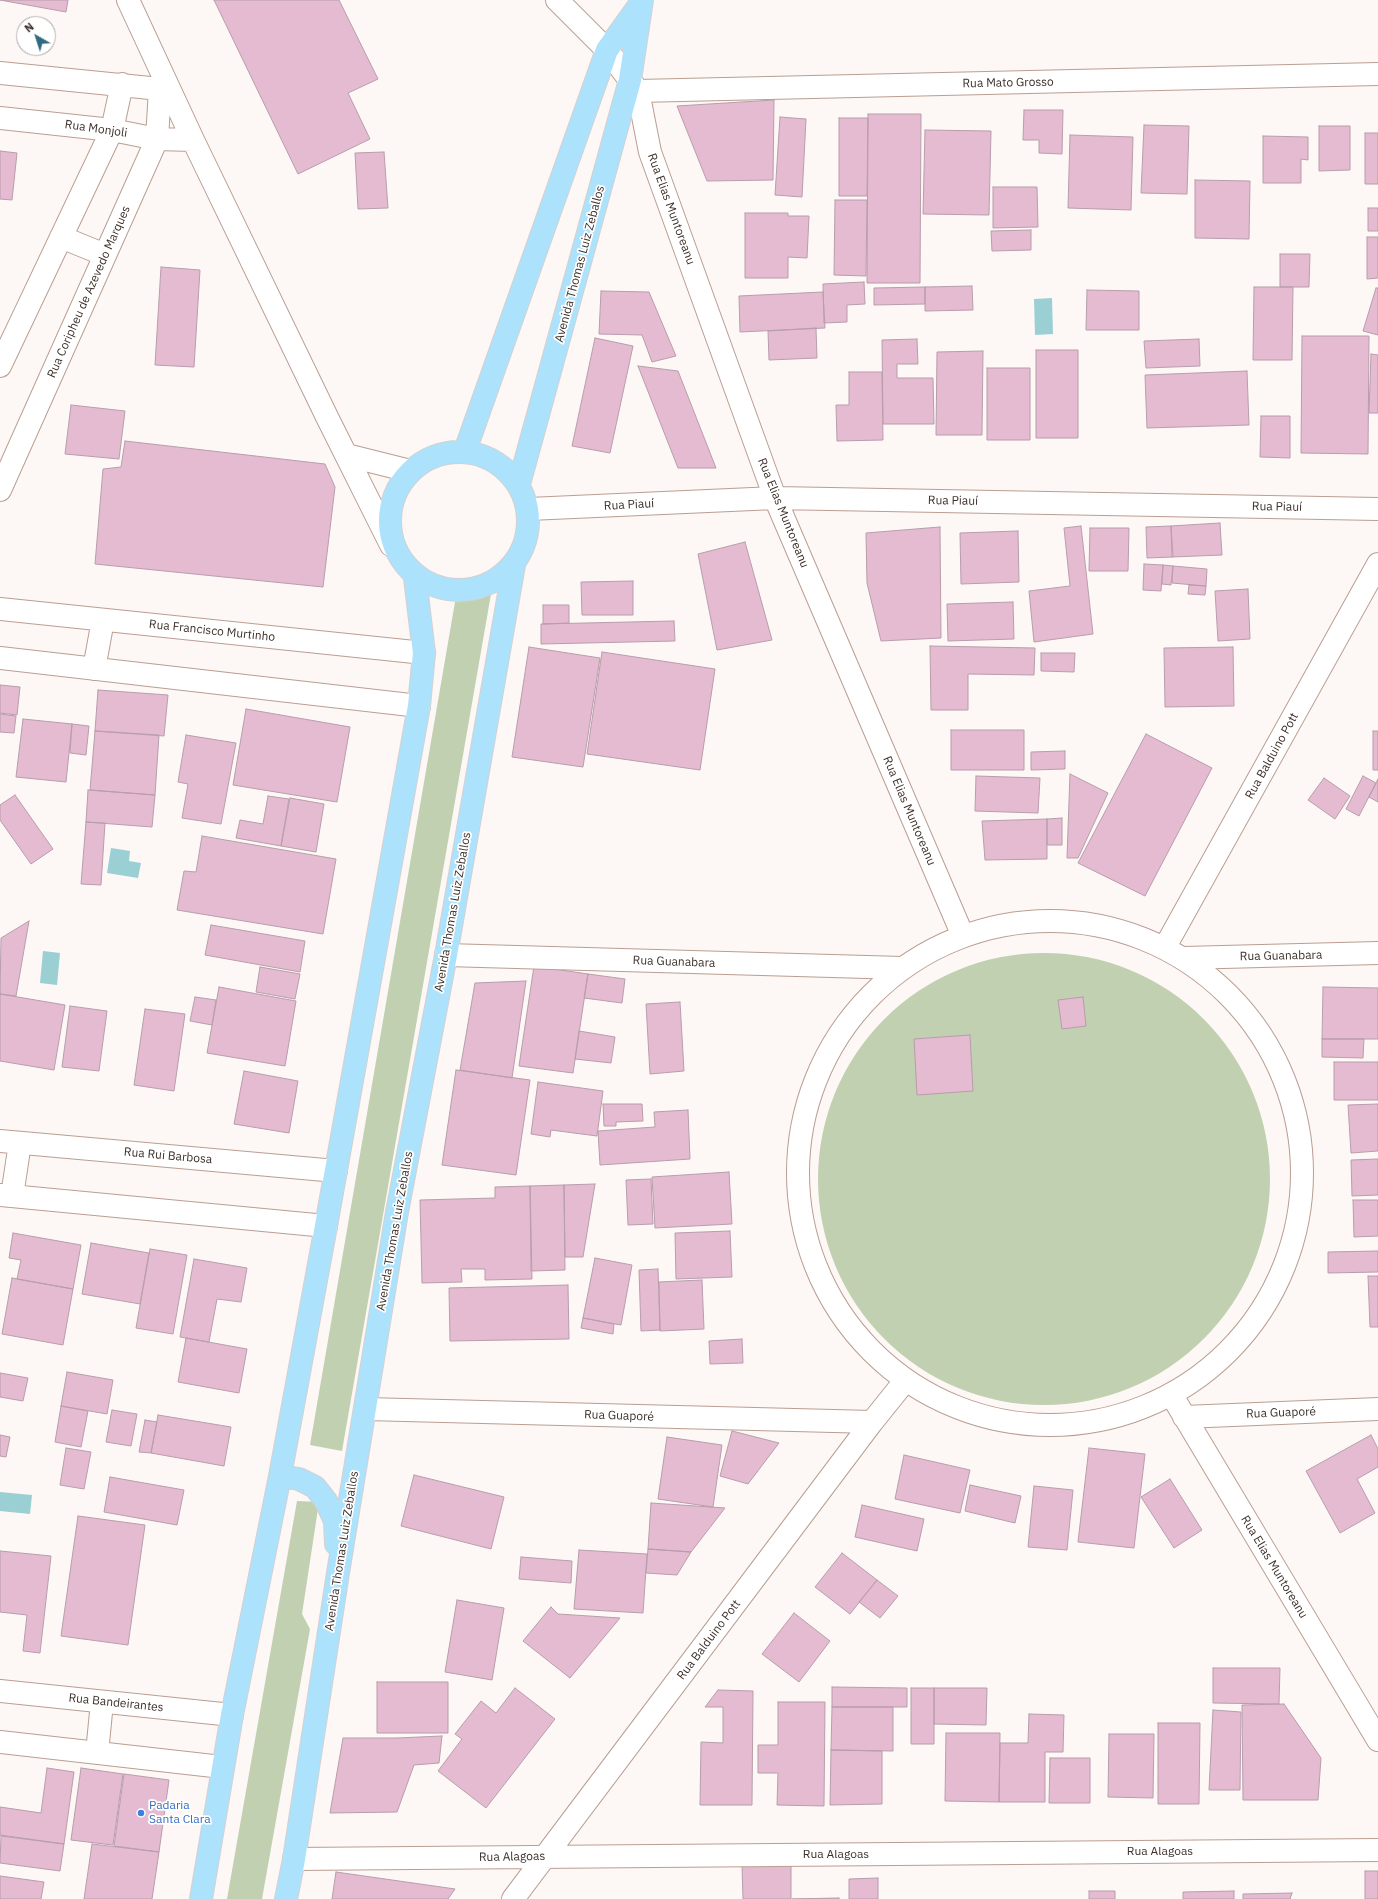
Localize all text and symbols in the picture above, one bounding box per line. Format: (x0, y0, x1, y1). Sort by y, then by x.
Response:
north arrow (16, 16, 56, 56)
text: N (22, 20, 37, 35)
street label: Rua Mato Grosso (962, 75, 1054, 91)
street label: Rua Monjoli (64, 117, 128, 141)
street label: Rua Elias Muntoreanu (644, 151, 698, 267)
street label: Avenida Thomas Luiz Zeballos (552, 184, 608, 344)
street label: Rua Coripheu de Azevedo Marques (44, 204, 134, 380)
street label: Rua Elias Muntoreanu (754, 456, 812, 570)
street label: Rua Piauí (928, 493, 978, 509)
street label: Rua Piauí (604, 496, 654, 514)
street label: Rua Piauí (1252, 499, 1302, 515)
street label: Rua Francisco Murtinho (148, 617, 276, 645)
street label: Rua Balduino Pott (1242, 710, 1302, 802)
street label: Rua Elias Muntoreanu (879, 754, 939, 868)
street label: Avenida Thomas Luiz Zeballos (432, 831, 474, 993)
street label: Rua Guanabara (1240, 948, 1322, 964)
street label: Rua Guanabara (632, 953, 716, 971)
street label: Rua Rui Barbosa (123, 1145, 213, 1167)
street label: Avenida Thomas Luiz Zeballos (374, 1150, 416, 1312)
street label: Rua Guaporé (1246, 1405, 1316, 1421)
street label: Rua Guaporé (584, 1408, 654, 1424)
street label: Avenida Thomas Luiz Zeballos (322, 1470, 362, 1632)
street label: Rua Elias Muntoreanu (1238, 1513, 1310, 1621)
street label: Rua Balduino Pott (674, 1597, 744, 1683)
street label: Rua Bandeirantes (68, 1691, 164, 1715)
place label: Padaria Santa Clara (149, 1799, 211, 1827)
marker: Padaria Santa Clara (136, 1808, 146, 1818)
street label: Rua Alagoas (1127, 1845, 1193, 1859)
street label: Rua Alagoas (803, 1848, 869, 1862)
street label: Rua Alagoas (479, 1849, 545, 1865)

